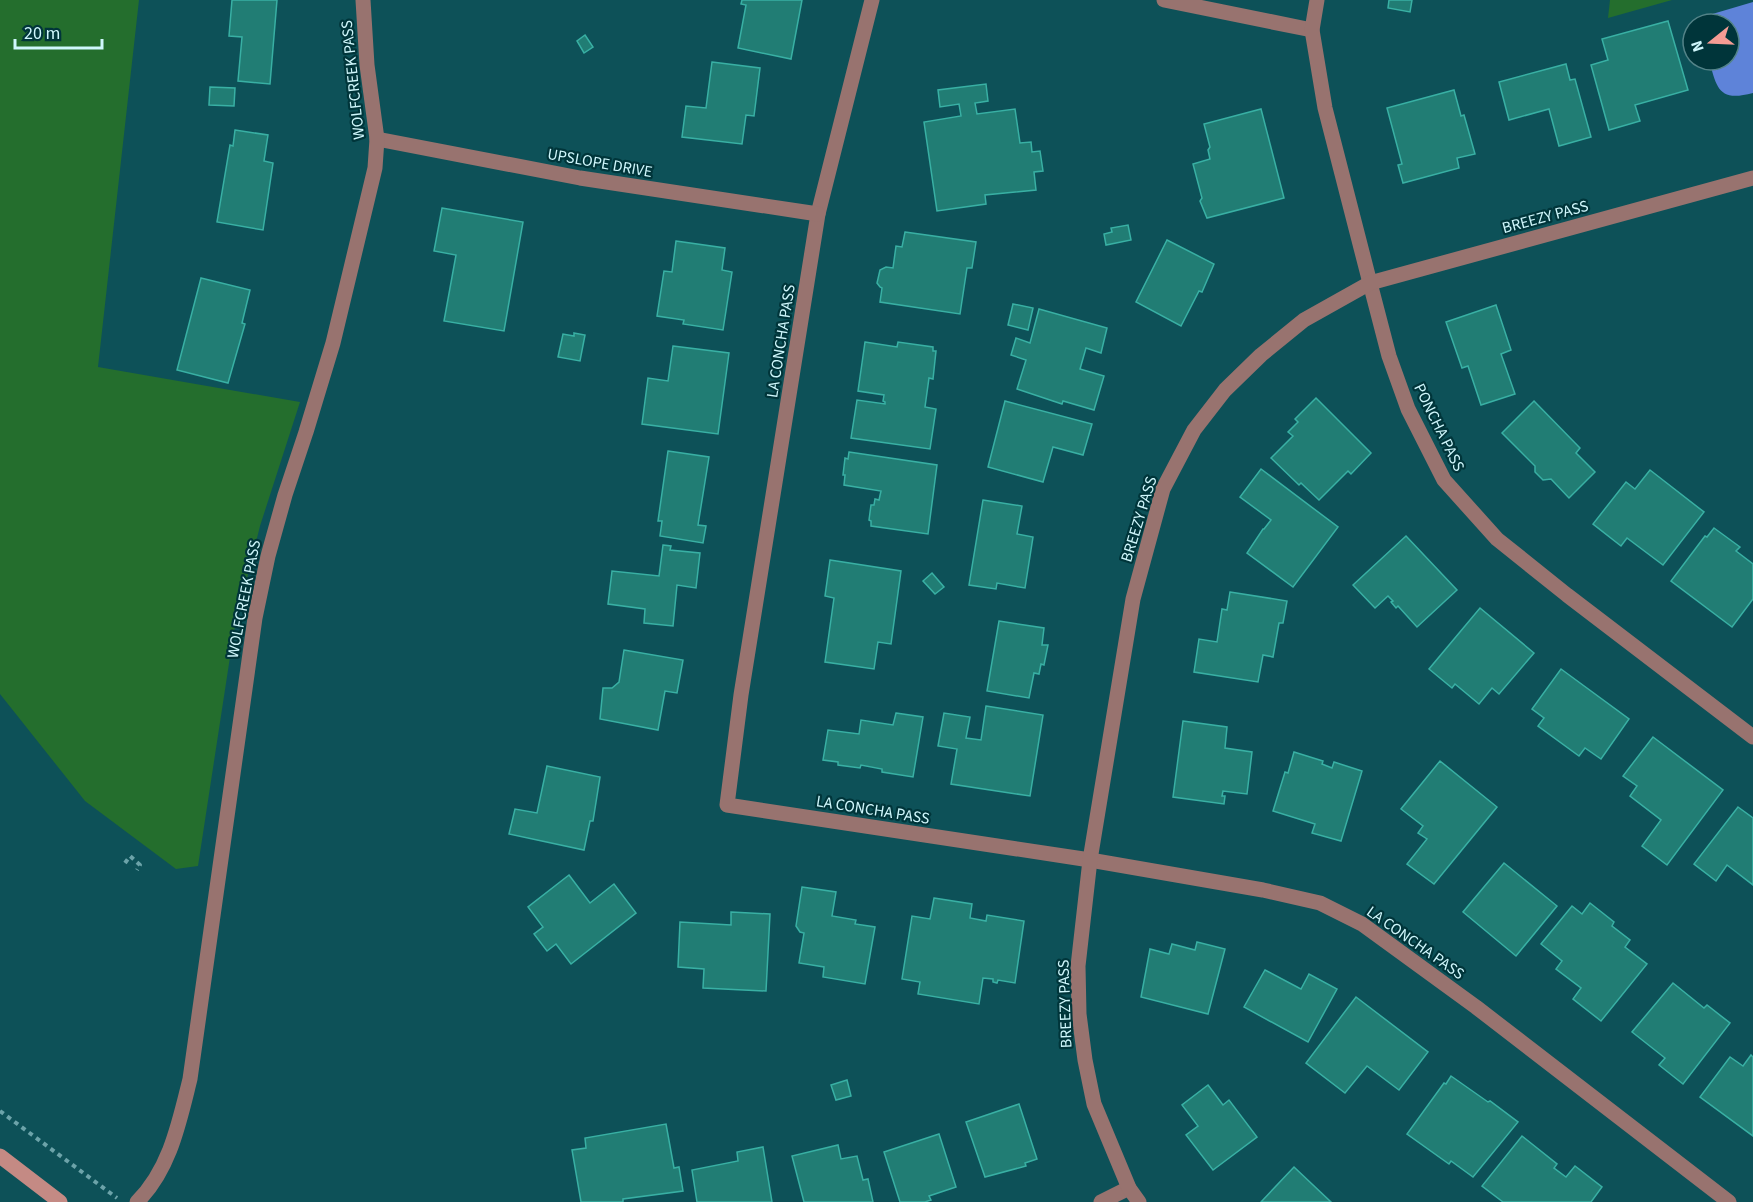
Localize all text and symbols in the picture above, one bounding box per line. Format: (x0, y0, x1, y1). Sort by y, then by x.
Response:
scale bar (15, 12, 102, 50)
north arrow (1681, 12, 1741, 72)
street label: WOLFCREEK PASS (336, 19, 370, 141)
text: 20 m (24, 21, 60, 46)
text: N (1686, 38, 1710, 55)
street label: UPSLOPE DRIVE (546, 143, 654, 183)
street label: BREEZY PASS (1500, 195, 1591, 239)
street label: LA CONCHA PASS (761, 283, 801, 400)
street label: PONCHA PASS (1408, 380, 1470, 475)
street label: BREEZY PASS (1116, 474, 1162, 565)
street label: WOLFCREEK PASS (222, 538, 266, 660)
street label: LA CONCHA PASS (814, 790, 931, 830)
street label: LA CONCHA PASS (1362, 901, 1469, 985)
street label: BREEZY PASS (1052, 959, 1078, 1049)

